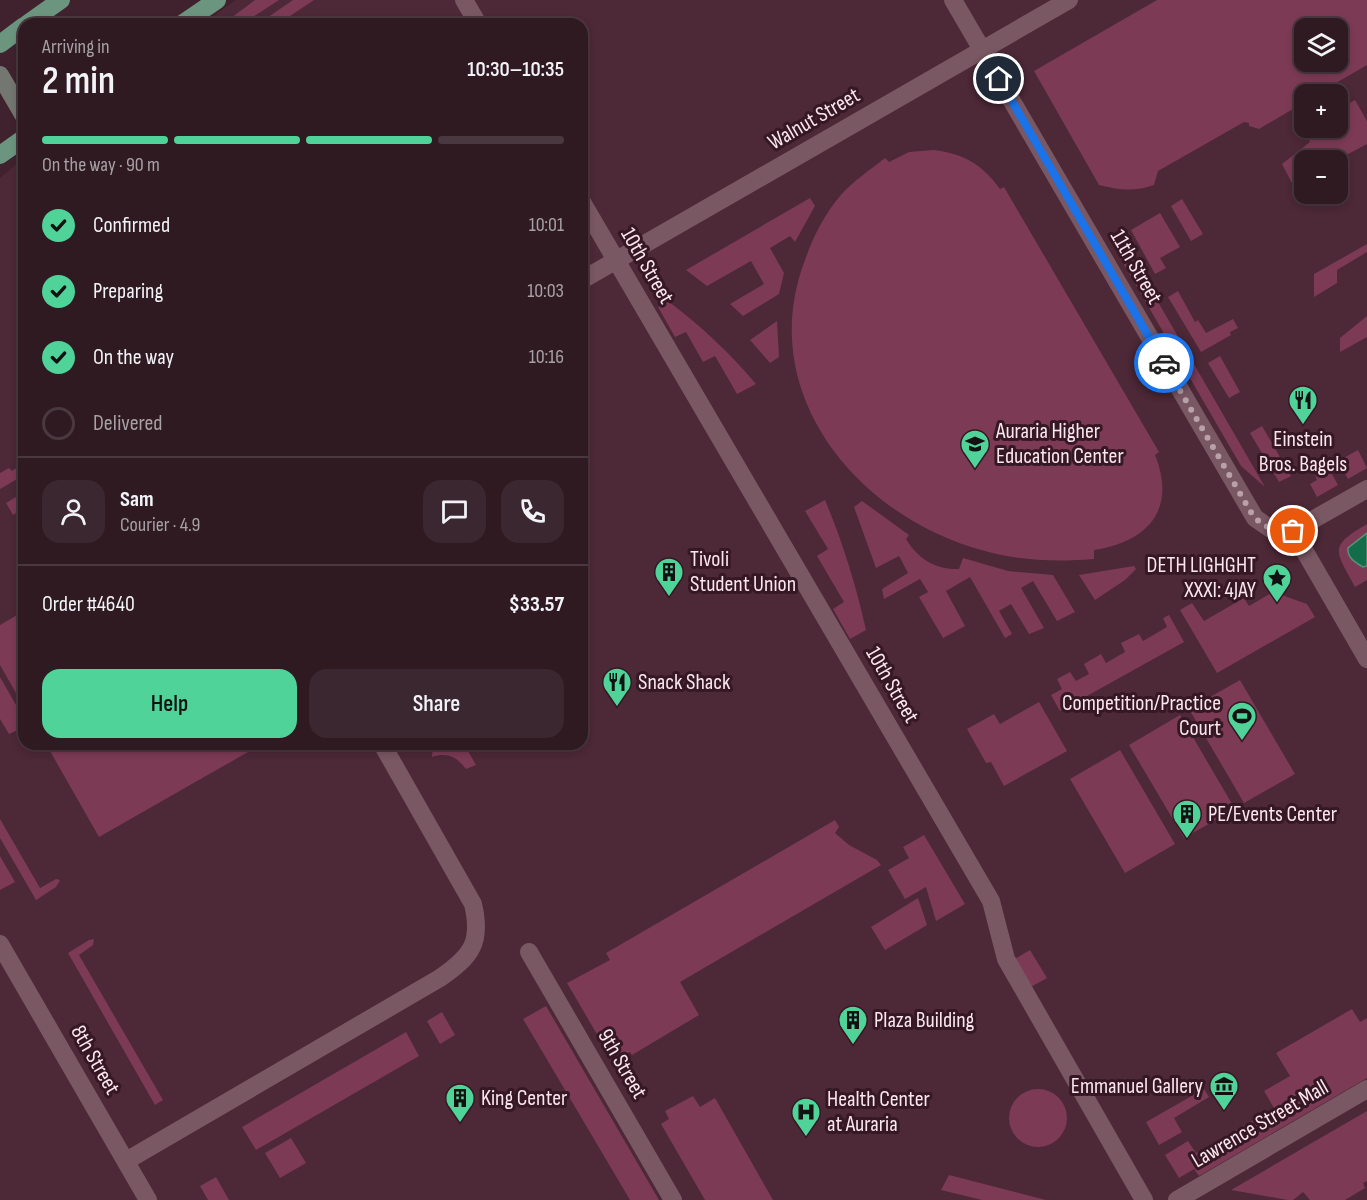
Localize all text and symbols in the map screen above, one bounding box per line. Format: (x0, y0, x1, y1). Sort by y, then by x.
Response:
map controls (1294, 18, 1348, 204)
button: layers (1294, 18, 1348, 72)
text: Arriving in (42, 35, 110, 59)
pin (973, 53, 1024, 104)
text: 10:30–10:35 (467, 56, 564, 83)
text: 2 min (42, 58, 115, 105)
icon: home (982, 62, 1015, 95)
street label: Walnut Street (763, 82, 865, 156)
button: + (1294, 84, 1348, 138)
button: − (1294, 150, 1348, 204)
text: On the way · 90 m (42, 153, 160, 177)
icon: check (42, 209, 75, 242)
text: Confirmed (93, 212, 170, 239)
text: 10:01 (529, 213, 564, 237)
street label: 10th Street (614, 223, 680, 309)
street label: 11th Street (1104, 225, 1168, 309)
icon: check (42, 275, 75, 308)
text: Preparing (93, 278, 163, 305)
text: 10:03 (527, 279, 564, 303)
courier (1134, 333, 1194, 393)
icon: check (42, 341, 75, 374)
text: On the way (93, 344, 174, 371)
text: 10:16 (529, 345, 564, 369)
icon: car (1148, 347, 1181, 380)
restaurant icon: Einstein Bros. Bagels (1287, 384, 1319, 426)
text: Delivered (93, 410, 162, 437)
place label: Auraria Higher Education Center (995, 418, 1124, 470)
place label: Einstein Bros. Bagels (1259, 426, 1347, 478)
school or university icon: Auraria Higher Education Center (959, 428, 991, 470)
button: person (42, 480, 105, 543)
button: chat (423, 480, 486, 543)
button: phone (501, 480, 564, 543)
text: Sam (120, 486, 154, 513)
pin (1267, 505, 1318, 556)
text: Courier · 4.9 (120, 513, 200, 537)
icon: bag (1276, 514, 1309, 547)
place label: Tivoli Student Union (690, 546, 796, 598)
place label: DETH LIGHGHT XXXI: 4JAY (1147, 552, 1256, 604)
building icon: Tivoli Student Union (653, 556, 685, 598)
place icon: DETH LIGHGHT XXXI: 4JAY (1261, 562, 1293, 604)
text: Order #4640 (42, 591, 135, 618)
text: $33.57 (509, 591, 564, 618)
street label: 10th Street (859, 642, 925, 728)
restaurant icon: Snack Shack (601, 666, 633, 708)
button: Help (42, 669, 297, 738)
button: Share (309, 669, 564, 738)
place label: Snack Shack (638, 669, 731, 696)
place label: Competition/Practice Court (1062, 690, 1221, 742)
sports icon: Competition/Practice Court (1226, 700, 1258, 742)
building icon: PE/Events Center (1171, 798, 1203, 840)
place label: PE/Events Center (1208, 801, 1337, 828)
building icon: Plaza Building (837, 1004, 869, 1046)
place label: Plaza Building (874, 1007, 975, 1034)
street label: 8th Street (64, 1020, 126, 1100)
street label: 9th Street (591, 1024, 653, 1104)
museum icon: Emmanuel Gallery (1208, 1070, 1240, 1112)
place label: Emmanuel Gallery (1071, 1073, 1203, 1100)
street label: Lawrence Street Mall (1187, 1074, 1333, 1174)
building icon: King Center (444, 1082, 476, 1124)
place label: King Center (481, 1085, 567, 1112)
place label: Health Center at Auraria (827, 1086, 930, 1138)
hospital icon: Health Center at Auraria (790, 1096, 822, 1138)

